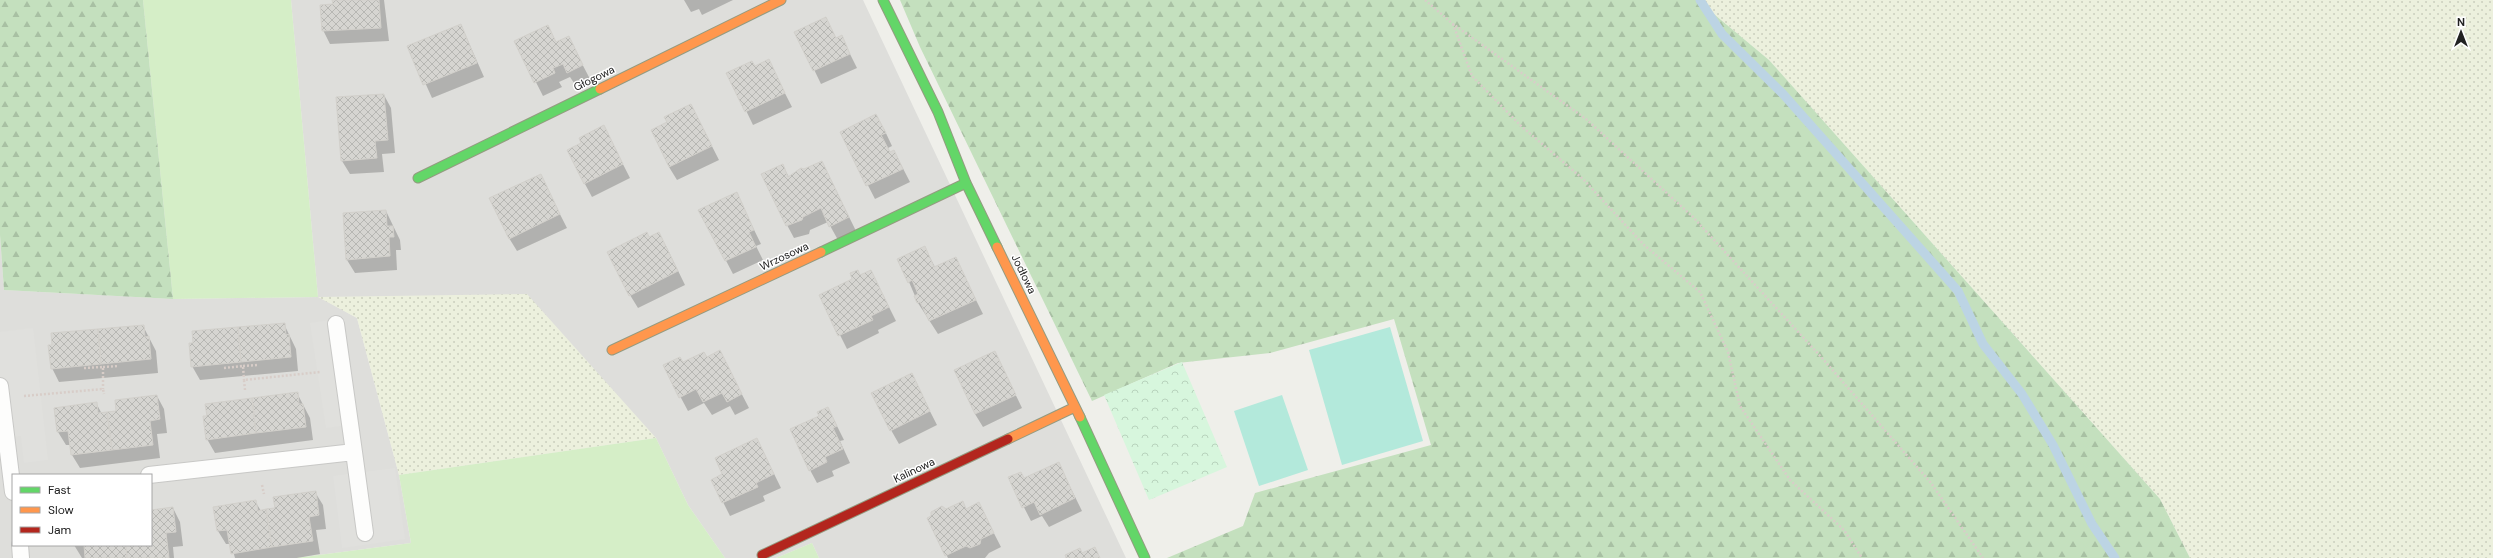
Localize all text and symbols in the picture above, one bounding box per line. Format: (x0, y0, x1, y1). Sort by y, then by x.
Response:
north arrow (2441, 12, 2481, 52)
text: N (2457, 15, 2465, 29)
street label: Głogowa (571, 62, 617, 94)
street label: Wrzosowa (757, 239, 811, 273)
street label: Jodłowa (1008, 252, 1040, 296)
street label: Kalinowa (891, 454, 937, 486)
legend (12, 474, 152, 546)
text: Fast (48, 482, 71, 498)
text: Slow (48, 502, 74, 518)
text: Jam (48, 522, 71, 538)

